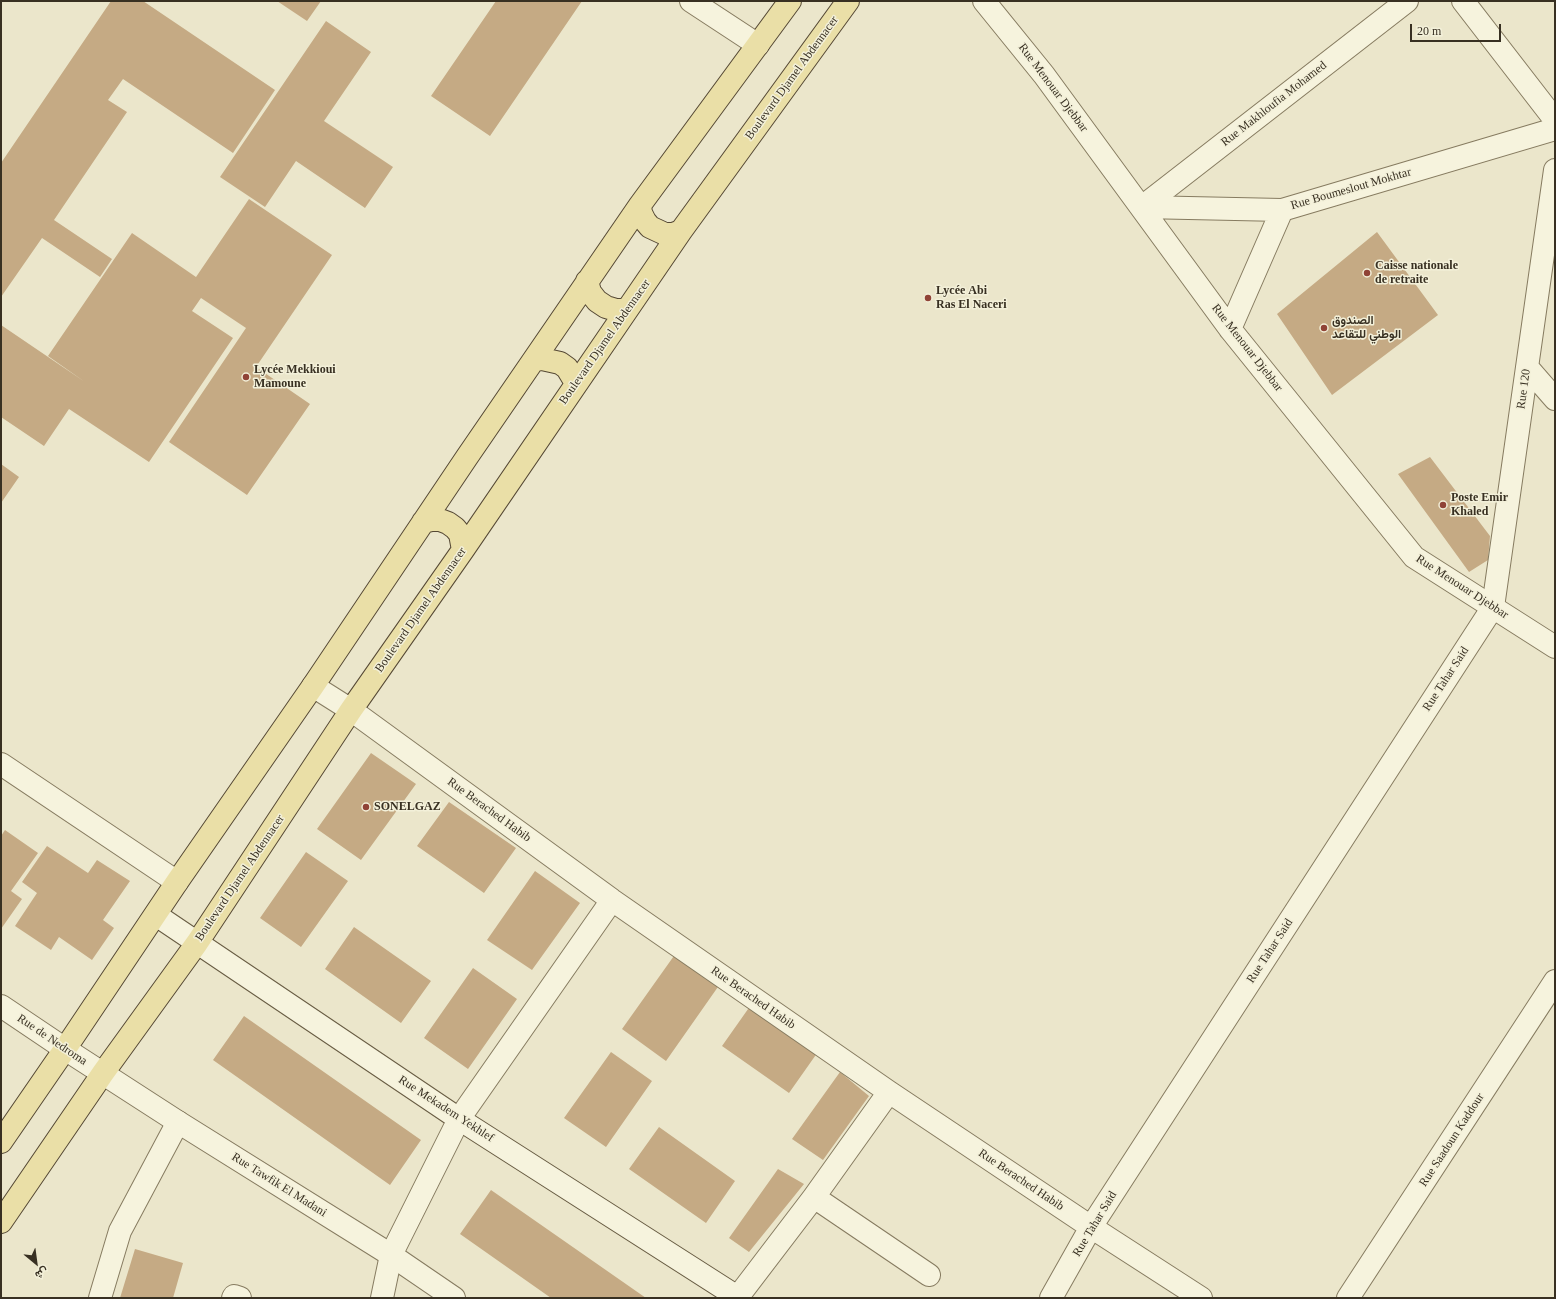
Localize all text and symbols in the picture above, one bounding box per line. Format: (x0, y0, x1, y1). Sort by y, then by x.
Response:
street label: Boulevard Djamel Abdennacer (742, 13, 842, 143)
scale bar (1412, 16, 1503, 42)
text: 20 m (1417, 24, 1441, 38)
street label: Rue Menouar Djebbar (1015, 41, 1091, 135)
street label: Rue Makhloufia Mohamed (1218, 58, 1330, 150)
street label: Rue Boumeslout Mokhtar (1289, 165, 1413, 213)
place label: Caisse nationale de retraite (1375, 259, 1458, 287)
marker: Caisse nationale de retraite (1362, 268, 1372, 278)
street label: Boulevard Djamel Abdennacer (556, 277, 654, 407)
place label: Lycée Abi Ras El Naceri (936, 284, 1007, 312)
marker: Lycée Abi Ras El Naceri (923, 293, 933, 303)
street label: Rue Menouar Djebbar (1208, 301, 1286, 395)
place label: الصندوق الوطني للتقاعد (1332, 314, 1401, 342)
marker: الصندوق الوطني للتقاعد (1319, 323, 1329, 333)
place label: Lycée Mekkioui Mamoune (254, 363, 336, 391)
street label: Rue 120 (1514, 368, 1534, 410)
marker: Lycée Mekkioui Mamoune (241, 372, 251, 382)
place label: Poste Emir Khaled (1451, 491, 1508, 519)
marker: Poste Emir Khaled (1438, 500, 1448, 510)
street label: Boulevard Djamel Abdennacer (372, 545, 470, 675)
street label: Rue Menouar Djebbar (1413, 552, 1511, 622)
street label: Rue Tahar Said (1420, 644, 1472, 714)
street label: Rue Berached Habib (444, 775, 534, 845)
place label: SONELGAZ (374, 800, 441, 814)
marker: SONELGAZ (361, 802, 371, 812)
street label: Boulevard Djamel Abdennacer (192, 812, 288, 944)
street label: Rue Tahar Said (1244, 916, 1296, 986)
street label: Rue Berached Habib (708, 963, 798, 1033)
street label: Rue de Nedroma (14, 1011, 90, 1069)
street label: Rue Mekadem Yekhlef (396, 1073, 496, 1145)
street label: Rue Saadoun Kaddour (1416, 1091, 1488, 1189)
street label: Rue Berached Habib (976, 1146, 1066, 1214)
street label: Rue Tawfik El Madani (229, 1150, 329, 1220)
street label: Rue Tahar Said (1070, 1189, 1120, 1259)
north arrow (16, 1243, 56, 1283)
text: ش (33, 1265, 51, 1282)

